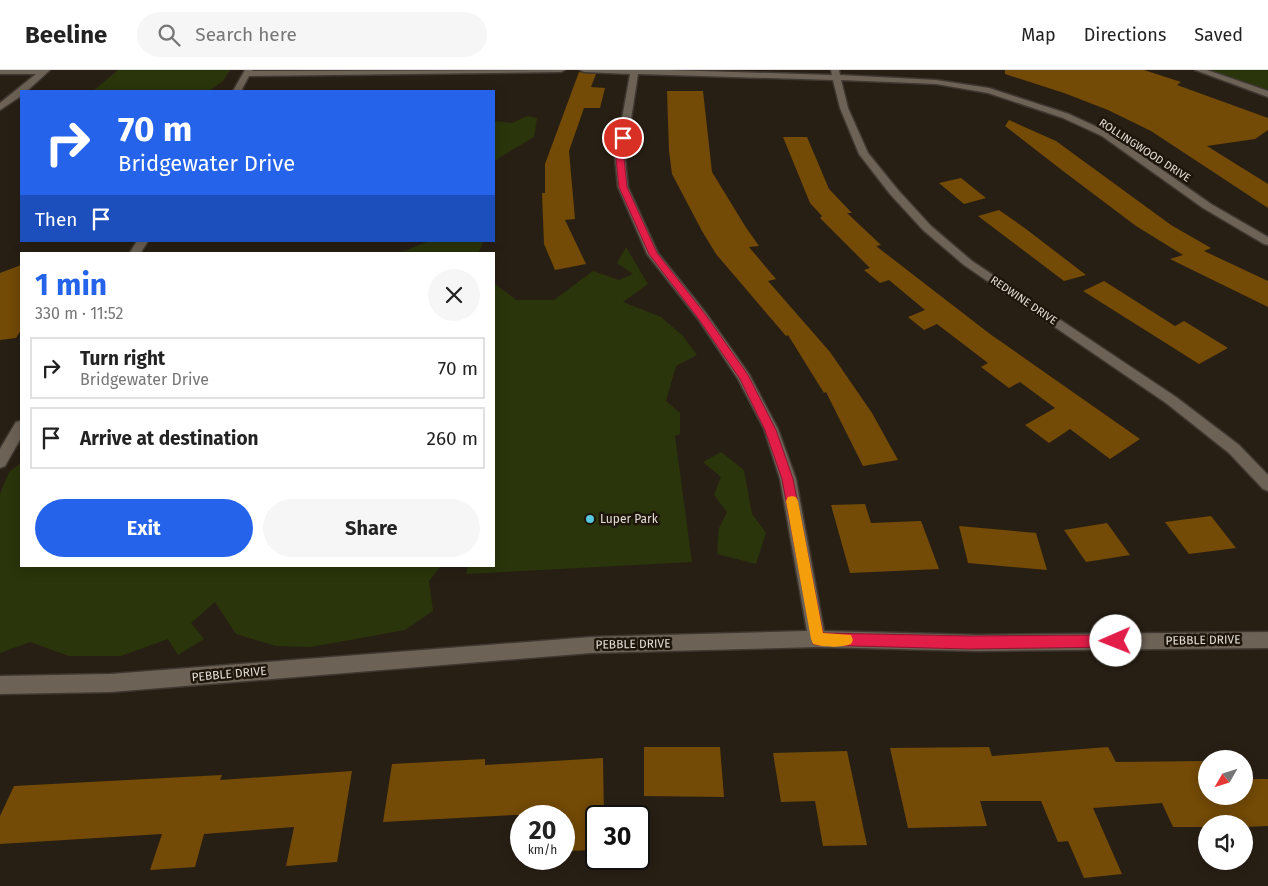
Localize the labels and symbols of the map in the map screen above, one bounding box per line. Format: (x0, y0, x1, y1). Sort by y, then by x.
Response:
street label: ROLLINGWOOD DRIVE (1097, 116, 1193, 185)
pin (602, 117, 644, 159)
street label: REDWINE DRIVE (988, 273, 1059, 327)
place label: Luper Park (600, 512, 659, 526)
marker: Luper Park (584, 513, 596, 525)
position arrow (1089, 614, 1141, 666)
street label: PEBBLE DRIVE (1165, 632, 1241, 648)
street label: PEBBLE DRIVE (595, 636, 671, 652)
street label: PEBBLE DRIVE (191, 664, 267, 684)
north arrow (1198, 750, 1252, 805)
speed limit sign: 30 (585, 805, 650, 870)

